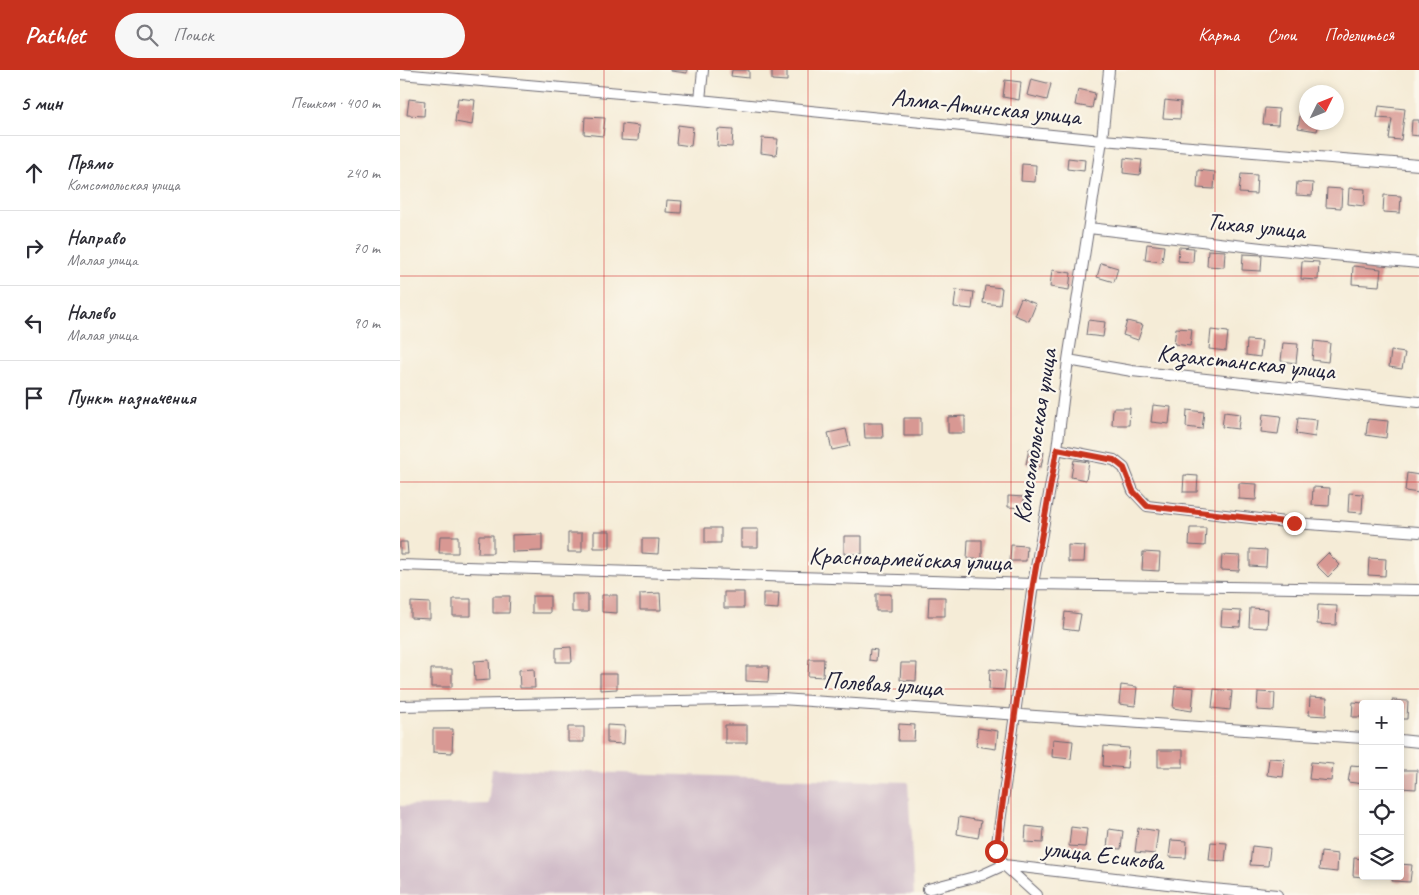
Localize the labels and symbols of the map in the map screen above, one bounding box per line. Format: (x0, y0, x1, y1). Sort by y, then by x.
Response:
street label: Алма-Атинская улица (890, 81, 1085, 133)
north arrow (1299, 85, 1344, 130)
street label: Тихая улица (1205, 205, 1310, 247)
street label: Казахстанская улица (1155, 337, 1338, 388)
street label: Комсомольская улица (1005, 345, 1065, 525)
route end (1283, 512, 1306, 535)
street label: Красноармейская улица (808, 539, 1014, 579)
street label: Полевая улица (822, 664, 946, 704)
street label: улица Есикова (1039, 831, 1168, 879)
route start (985, 840, 1008, 863)

